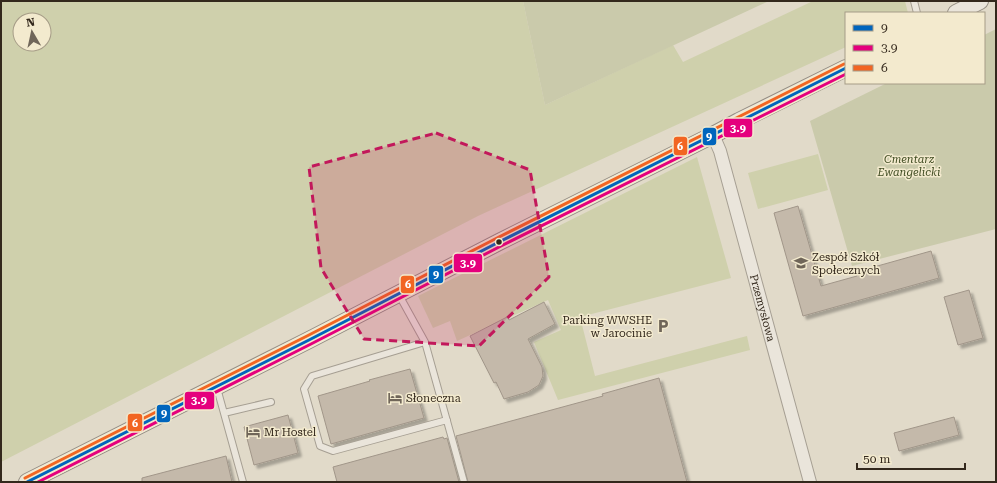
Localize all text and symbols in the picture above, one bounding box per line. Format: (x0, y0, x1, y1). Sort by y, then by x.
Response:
north arrow (12, 12, 52, 52)
legend (845, 12, 985, 84)
text: N (25, 15, 36, 30)
text: 9 (881, 21, 888, 35)
text: 3.9 (881, 41, 898, 55)
text: 6 (881, 61, 888, 75)
line badge: 3.9 (723, 118, 753, 138)
text: 3.9 (730, 122, 746, 135)
line badge: 9 (702, 127, 717, 146)
text: 9 (706, 130, 712, 143)
line badge: 6 (673, 136, 688, 156)
text: 6 (677, 140, 683, 153)
park label: Cmentarz Ewangelicki (877, 153, 941, 179)
unlabelled marker (494, 237, 504, 247)
place label: Zespół Szkół Społecznych (812, 251, 880, 277)
line badge: 3.9 (453, 253, 483, 273)
school or university icon: Zespół Szkół Społecznych (793, 255, 809, 271)
text: 3.9 (460, 257, 476, 270)
line badge: 9 (428, 265, 444, 284)
text: 9 (433, 268, 439, 281)
street label: Przemysłowa (747, 273, 778, 343)
line badge: 6 (400, 275, 415, 294)
text: 6 (405, 278, 411, 291)
place label: Parking WWSHE w Jarocinie (563, 314, 652, 340)
parking icon: Parking WWSHE w Jarocinie (655, 318, 671, 334)
hotel icon: Słoneczna (387, 390, 403, 406)
line badge: 3.9 (184, 391, 215, 410)
place label: Słoneczna (406, 392, 461, 405)
text: 3.9 (191, 394, 207, 407)
line badge: 9 (156, 404, 171, 423)
text: 9 (161, 407, 167, 420)
line badge: 6 (127, 413, 143, 432)
text: 6 (132, 417, 138, 430)
hotel icon: Mr Hostel (245, 424, 261, 440)
place label: Mr Hostel (264, 426, 317, 439)
scale bar (857, 445, 965, 471)
text: 50 m (863, 452, 890, 466)

